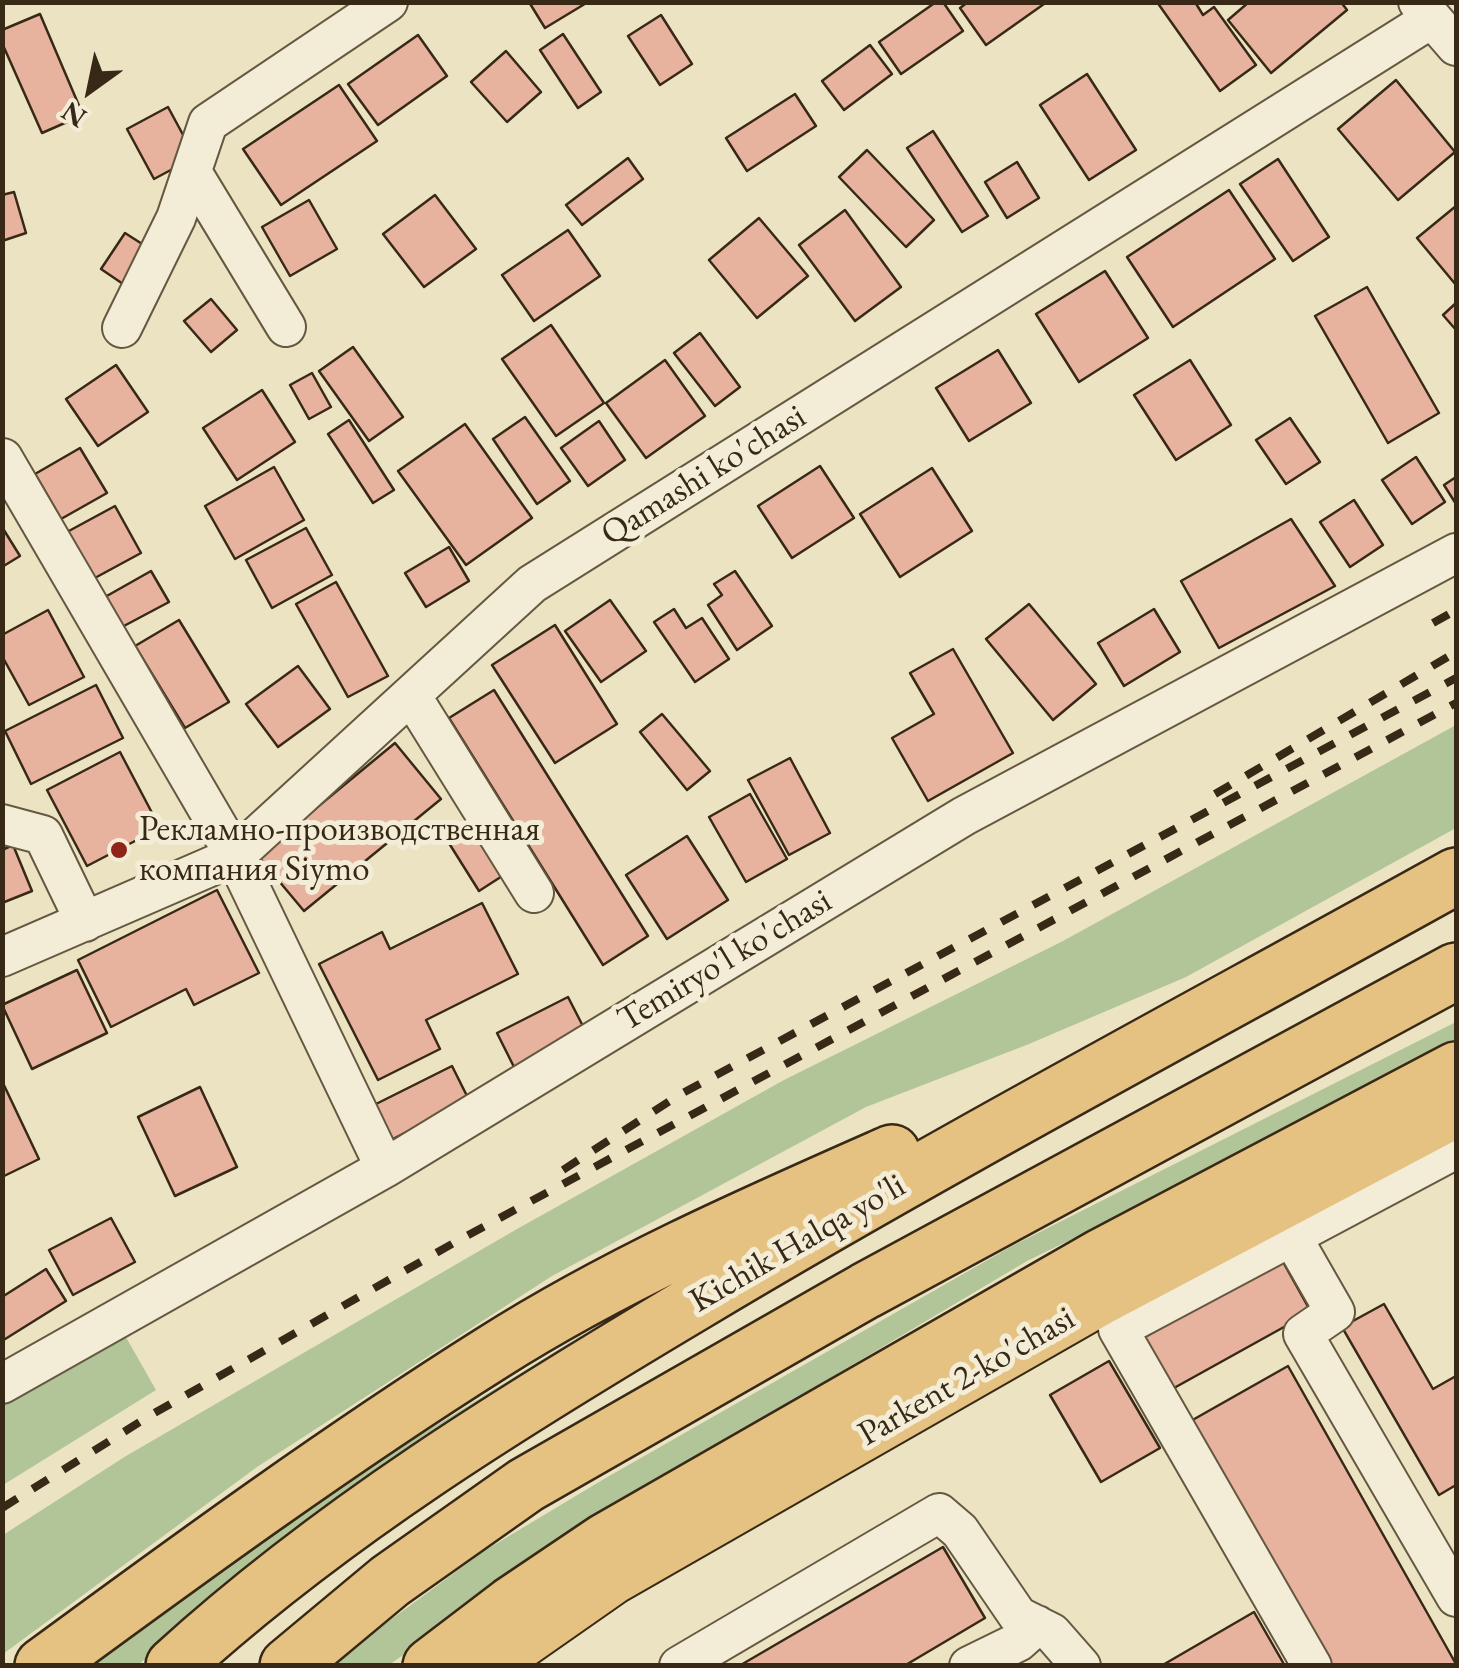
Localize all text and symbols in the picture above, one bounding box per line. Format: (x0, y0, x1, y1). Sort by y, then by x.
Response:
north arrow (40, 40, 140, 140)
text: N (54, 94, 93, 136)
street label: Qamashi ko'chasi (594, 396, 814, 556)
place label: Рекламно-производственная компания Siymo (139, 809, 540, 891)
marker: Рекламно-производственная компания Siymo (108, 839, 130, 861)
street label: Temiryo'l ko'chasi (610, 881, 840, 1041)
street label: Kichik Halqa yo'li (683, 1165, 913, 1323)
street label: Parkent 2-ko'chasi (851, 1298, 1083, 1456)

